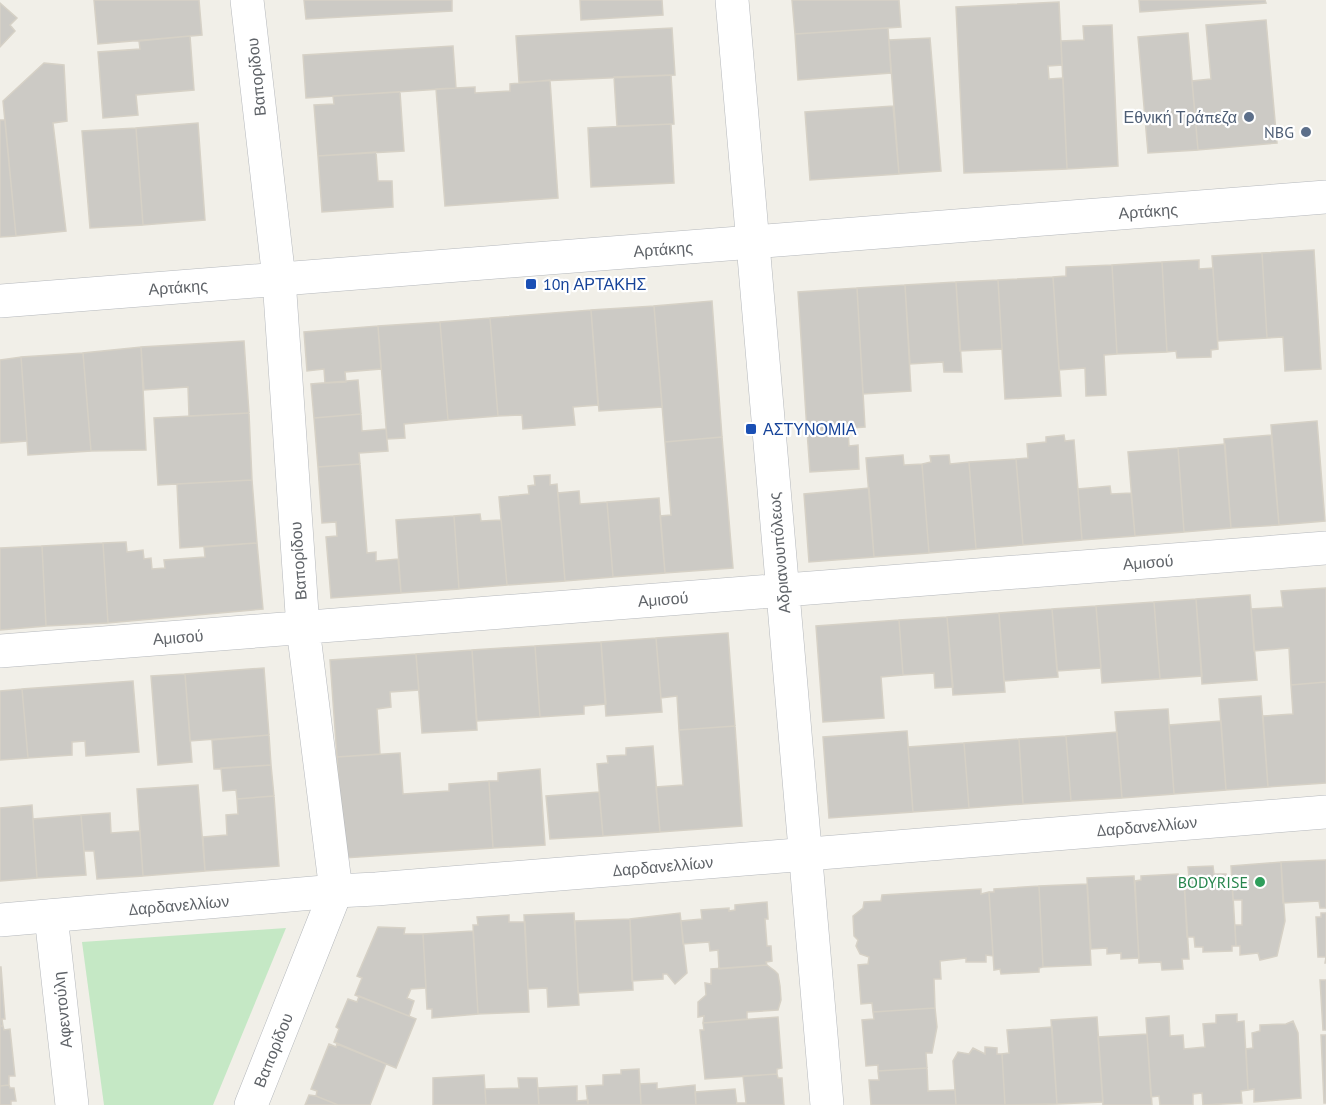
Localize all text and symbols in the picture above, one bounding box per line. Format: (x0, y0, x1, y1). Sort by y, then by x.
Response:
street label: Βαπορίδου (242, 37, 270, 117)
place label: Εθνική Τράπεζα (1124, 107, 1237, 127)
marker: Εθνική Τράπεζα (1242, 110, 1256, 124)
place label: NBG (1264, 122, 1294, 142)
marker: NBG (1299, 125, 1313, 139)
street label: Αρτάκης (1118, 199, 1179, 223)
street label: Αρτάκης (633, 237, 694, 261)
place label: 10η ΑΡΤΑΚΗΣ (543, 274, 646, 294)
street label: Αρτάκης (148, 275, 209, 299)
marker: 10η ΑΡΤΑΚΗΣ (524, 277, 538, 291)
place label: ΑΣΤΥΝΟΜΙΑ (763, 419, 857, 439)
marker: ΑΣΤΥΝΟΜΙΑ (744, 422, 758, 436)
street label: Αδριανουπόλεως (764, 491, 794, 614)
street label: Βαπορίδου (285, 521, 311, 601)
street label: Αμισού (1122, 550, 1174, 574)
street label: Αμισού (637, 587, 689, 611)
street label: Αμισού (152, 625, 204, 649)
street label: Δαρδανελλίων (1096, 812, 1198, 840)
street label: Δαρδανελλίων (612, 852, 714, 880)
place label: BODYRISE (1178, 872, 1248, 892)
marker: BODYRISE (1253, 875, 1267, 889)
street label: Δαρδανελλίων (128, 891, 230, 919)
street label: Αφεντούλη (48, 971, 76, 1049)
street label: Βαπορίδου (249, 1010, 297, 1090)

